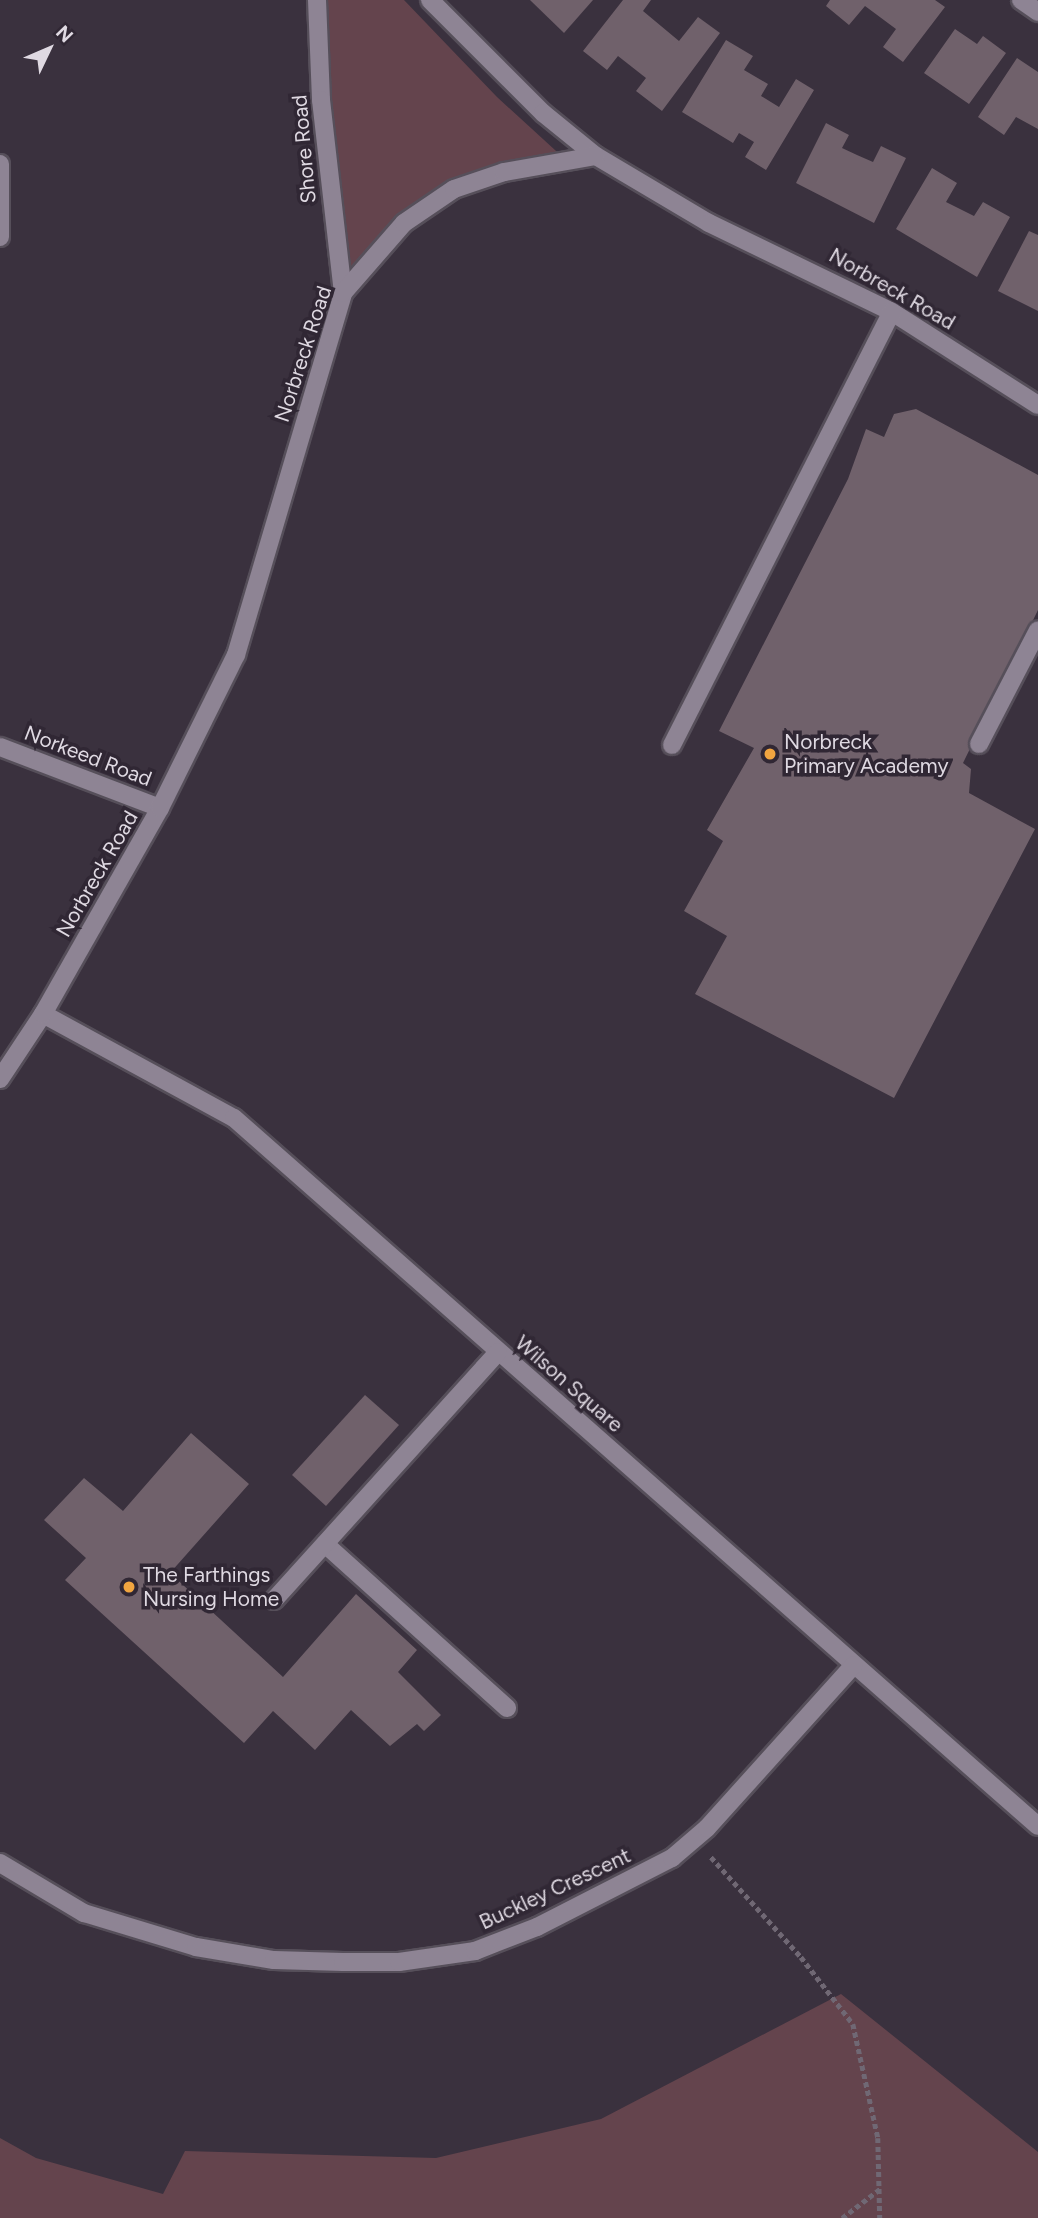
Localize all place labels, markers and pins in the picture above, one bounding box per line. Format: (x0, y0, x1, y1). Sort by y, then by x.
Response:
place label: Norbreck Primary Academy (784, 729, 949, 779)
marker: Norbreck Primary Academy (762, 746, 778, 762)
place label: The Farthings Nursing Home (143, 1562, 279, 1612)
marker: The Farthings Nursing Home (121, 1579, 137, 1595)

